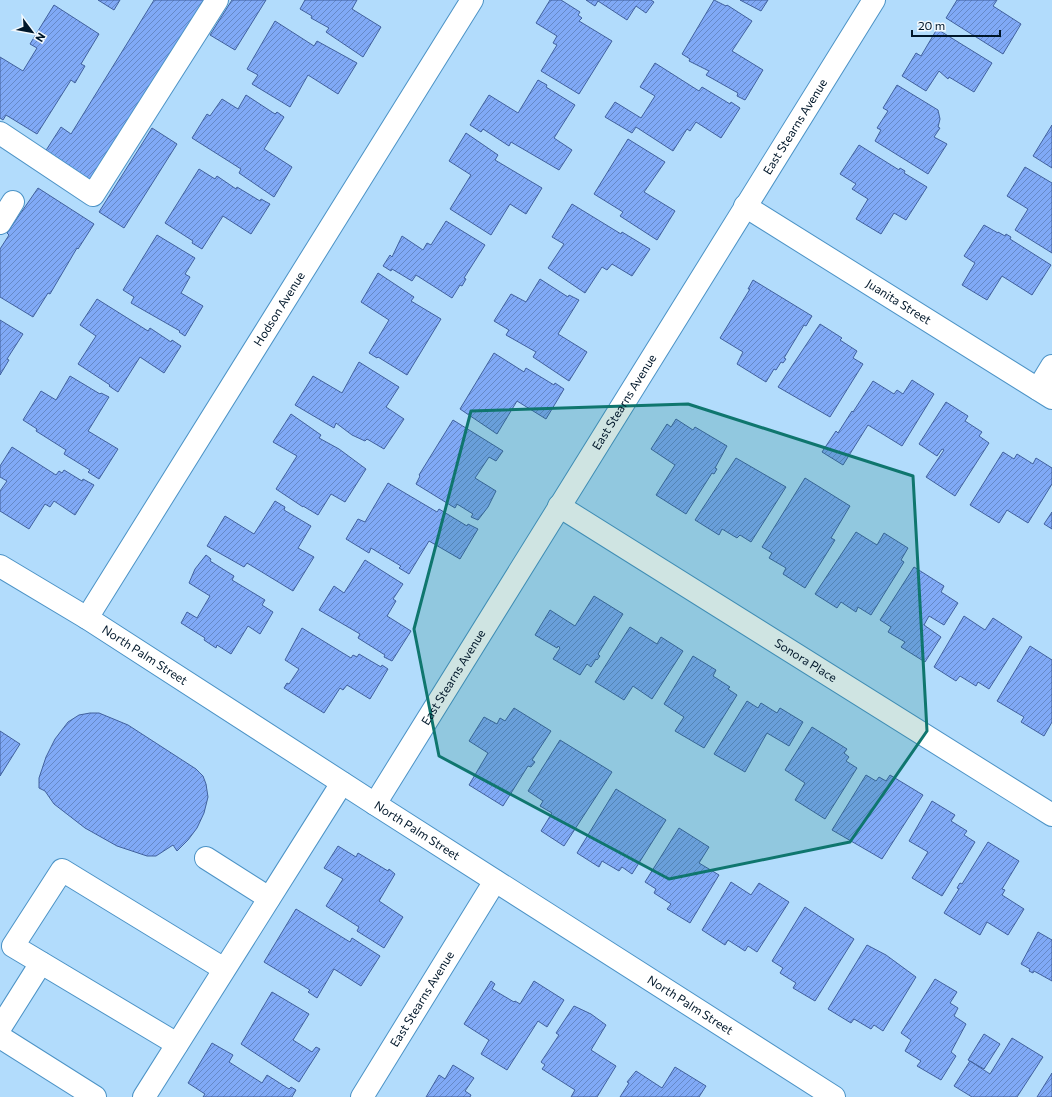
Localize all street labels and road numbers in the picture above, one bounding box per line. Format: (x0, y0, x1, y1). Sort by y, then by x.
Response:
street label: East Stearns Avenue (759, 76, 829, 177)
street label: Hodson Avenue (250, 269, 307, 348)
street label: Juanita Street (863, 276, 934, 327)
street label: East Stearns Avenue (589, 351, 659, 452)
street label: North Palm Street (100, 622, 191, 687)
street label: East Stearns Avenue (418, 626, 488, 727)
street label: Sonora Place (772, 635, 840, 684)
street label: North Palm Street (372, 797, 463, 862)
street label: East Stearns Avenue (387, 948, 456, 1049)
street label: North Palm Street (645, 972, 736, 1037)

